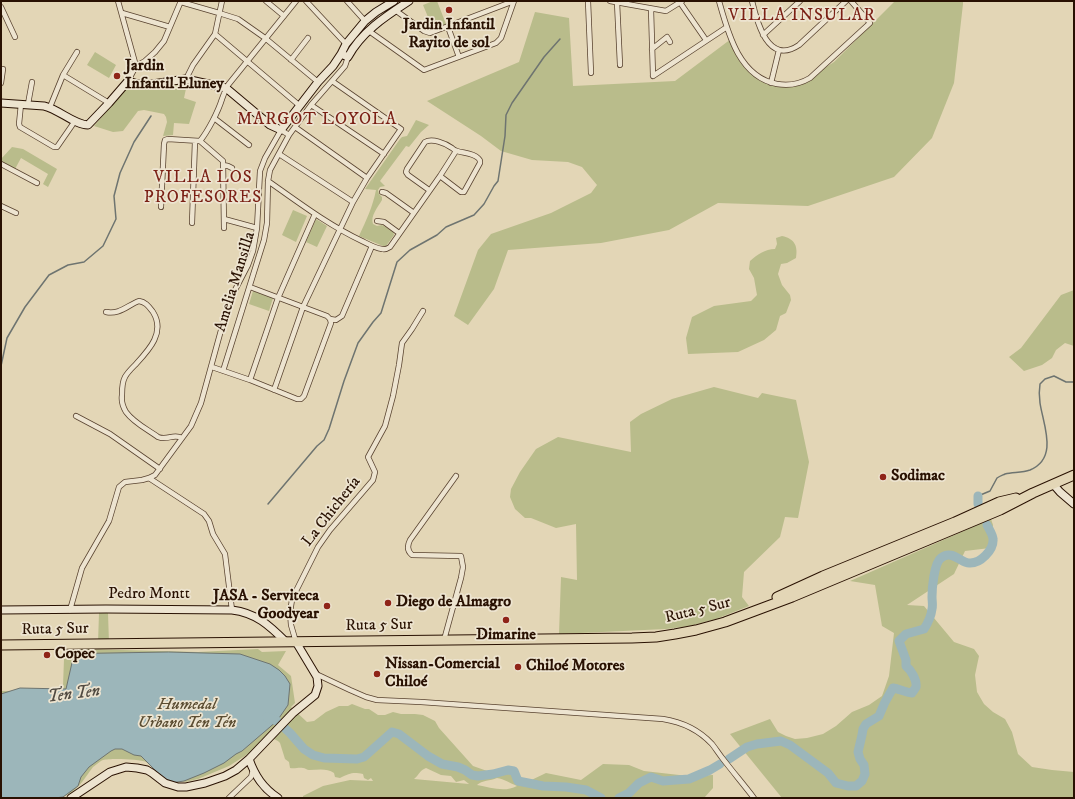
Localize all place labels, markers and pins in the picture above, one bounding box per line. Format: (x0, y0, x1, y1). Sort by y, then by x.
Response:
marker: Jardin Infantil Rayito de sol (444, 5, 454, 15)
place label: Jardin Infantil Rayito de sol (403, 16, 495, 54)
place label: Jardin Infantil Eluney (125, 57, 224, 95)
marker: Jardin Infantil Eluney (112, 71, 122, 81)
place label: Sodimac (891, 467, 945, 487)
marker: Sodimac (878, 472, 888, 482)
place label: JASA - Serviteca Goodyear (213, 587, 319, 625)
place label: Diego de Almagro (396, 593, 511, 613)
marker: Diego de Almagro (383, 598, 393, 608)
marker: JASA - Serviteca Goodyear (322, 601, 332, 611)
marker: Dimarine (501, 615, 511, 625)
place label: Dimarine (476, 626, 536, 646)
place label: Copec (55, 645, 95, 665)
marker: Copec (42, 650, 52, 660)
place label: Nissan-Comercial Chiloé (385, 655, 500, 693)
place label: Chiloé Motores (526, 657, 625, 677)
marker: Chiloé Motores (513, 662, 523, 672)
marker: Nissan-Comercial Chiloé (372, 669, 382, 679)

